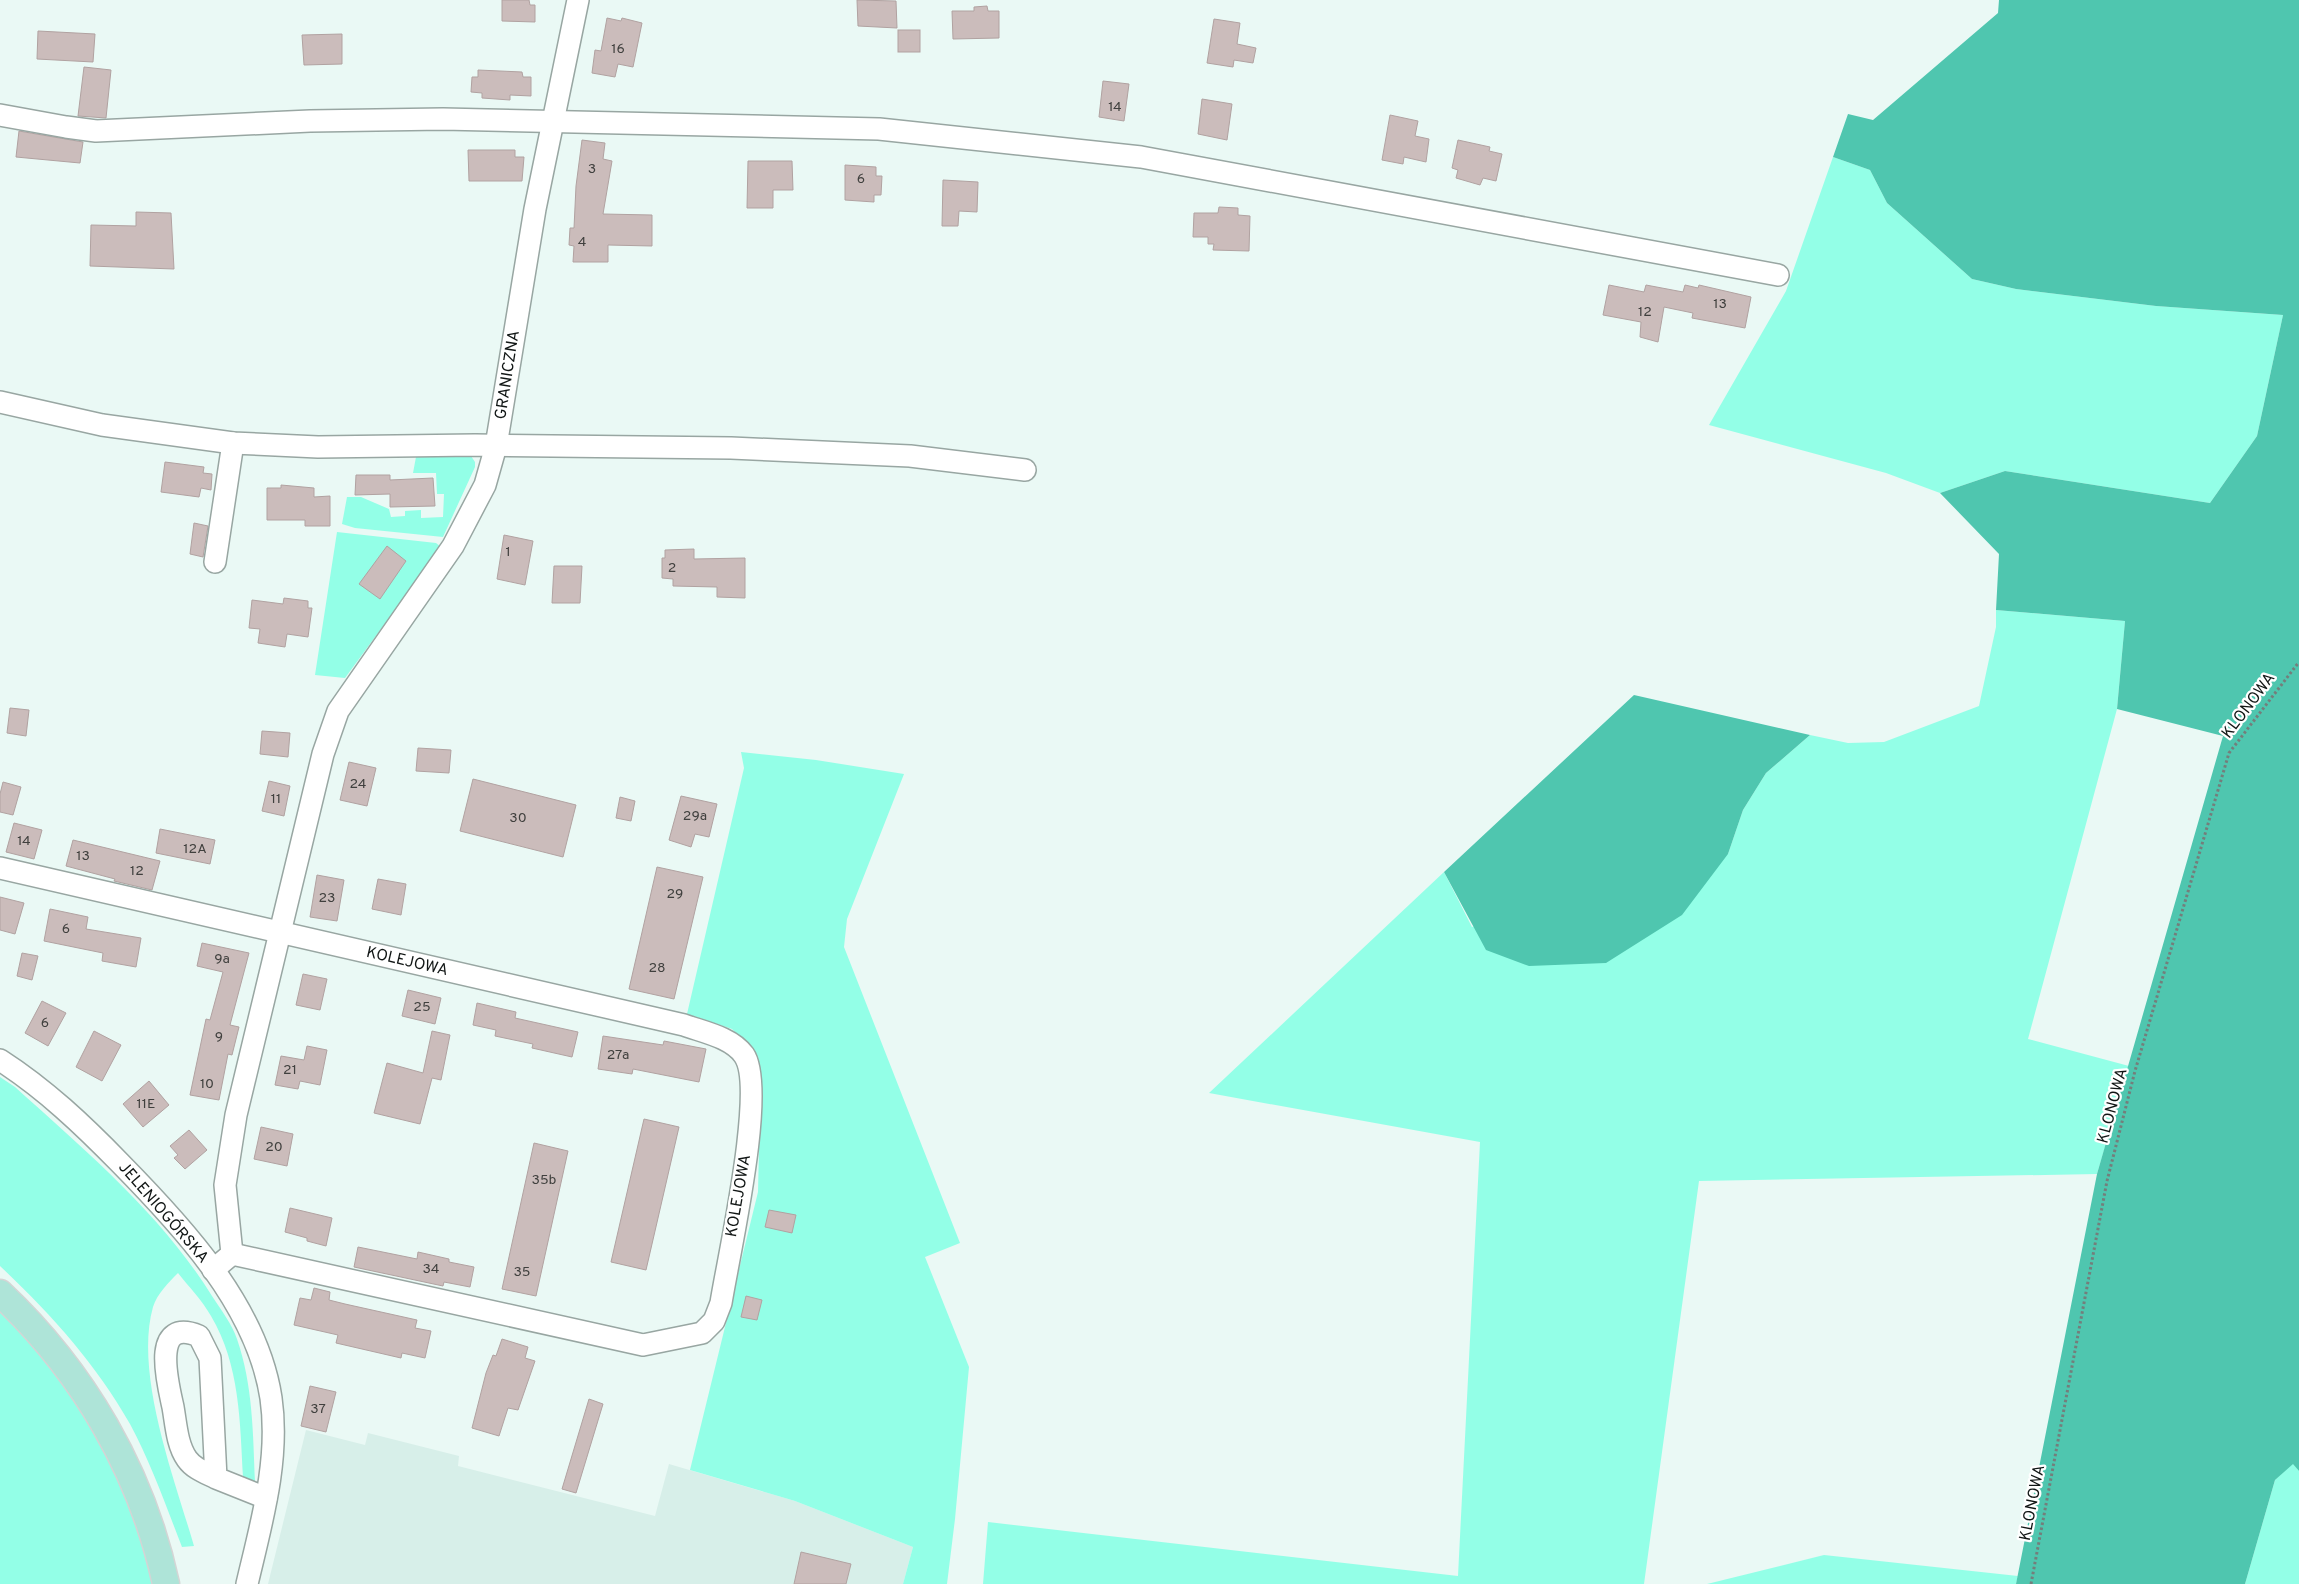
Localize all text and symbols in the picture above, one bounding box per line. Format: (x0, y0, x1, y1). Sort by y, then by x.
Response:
house number: 16 (611, 41, 625, 58)
house number: 14 (1108, 99, 1122, 116)
house number: 3 (588, 161, 596, 178)
house number: 6 (857, 171, 865, 188)
house number: 4 (578, 234, 586, 251)
house number: 13 (1713, 296, 1727, 313)
house number: 12 (1638, 304, 1652, 321)
street label: GRANICZNA (491, 329, 525, 421)
house number: 1 (505, 544, 511, 561)
house number: 2 (668, 560, 676, 577)
street label: KLONOWA (2218, 669, 2280, 743)
house number: 24 (349, 776, 367, 793)
house number: 11 (271, 791, 281, 808)
house number: 29a (683, 808, 707, 825)
house number: 30 (509, 810, 527, 827)
house number: 14 (17, 833, 31, 850)
house number: 12A (183, 841, 207, 858)
house number: 13 (76, 848, 90, 865)
house number: 12 (130, 863, 144, 880)
house number: 29 (667, 886, 683, 903)
house number: 23 (319, 890, 336, 907)
house number: 6 (62, 921, 70, 938)
street label: KOLEJOWA (364, 943, 450, 981)
house number: 9a (214, 951, 230, 968)
house number: 28 (648, 960, 666, 977)
house number: 25 (413, 999, 431, 1016)
house number: 6 (41, 1015, 49, 1032)
house number: 9 (215, 1029, 223, 1046)
house number: 27a (607, 1047, 629, 1064)
house number: 21 (283, 1062, 297, 1079)
street label: KLONOWA (2093, 1066, 2133, 1146)
house number: 10 (200, 1076, 214, 1093)
house number: 11E (137, 1096, 155, 1113)
house number: 20 (265, 1139, 283, 1156)
street label: KOLEJOWA (722, 1153, 756, 1239)
street label: JELENIOGÓRSKA (113, 1157, 214, 1268)
house number: 35b (532, 1172, 557, 1189)
house number: 34 (422, 1261, 440, 1278)
house number: 35 (513, 1264, 531, 1281)
house number: 37 (310, 1401, 326, 1418)
street label: KLONOWA (2016, 1463, 2050, 1543)

